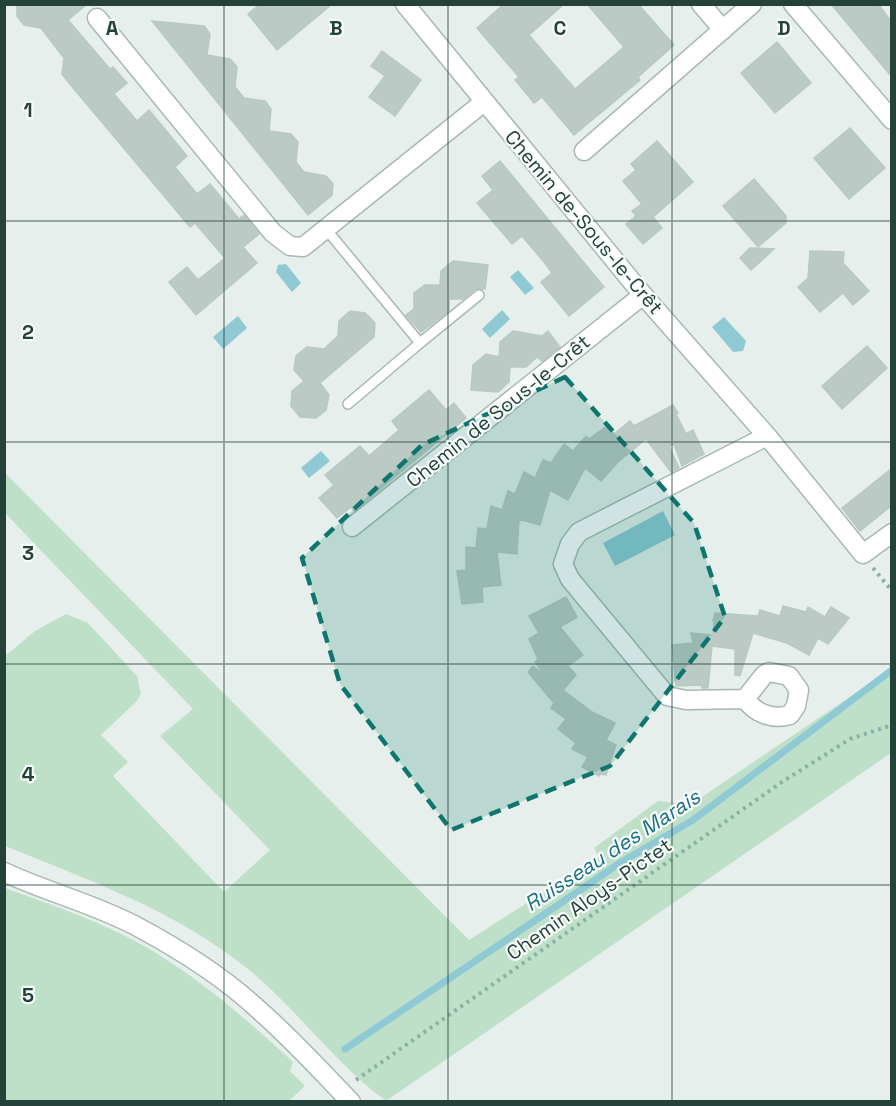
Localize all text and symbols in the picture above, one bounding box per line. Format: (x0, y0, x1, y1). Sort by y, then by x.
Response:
text: A (106, 15, 119, 41)
text: B (329, 15, 343, 41)
text: C (554, 15, 567, 41)
text: D (777, 15, 791, 41)
text: 1 (23, 97, 33, 123)
street label: Chemin de-Sous-le-Crêt (499, 124, 669, 320)
text: 2 (22, 319, 34, 345)
street label: Chemin de Sous-le-Crêt (401, 329, 595, 493)
text: 3 (22, 540, 34, 566)
text: 4 (22, 761, 35, 787)
water label: Ruisseau des Marais (519, 783, 706, 917)
street label: Chemin Aloys-Pictet (501, 832, 677, 966)
text: 5 (22, 982, 34, 1008)

